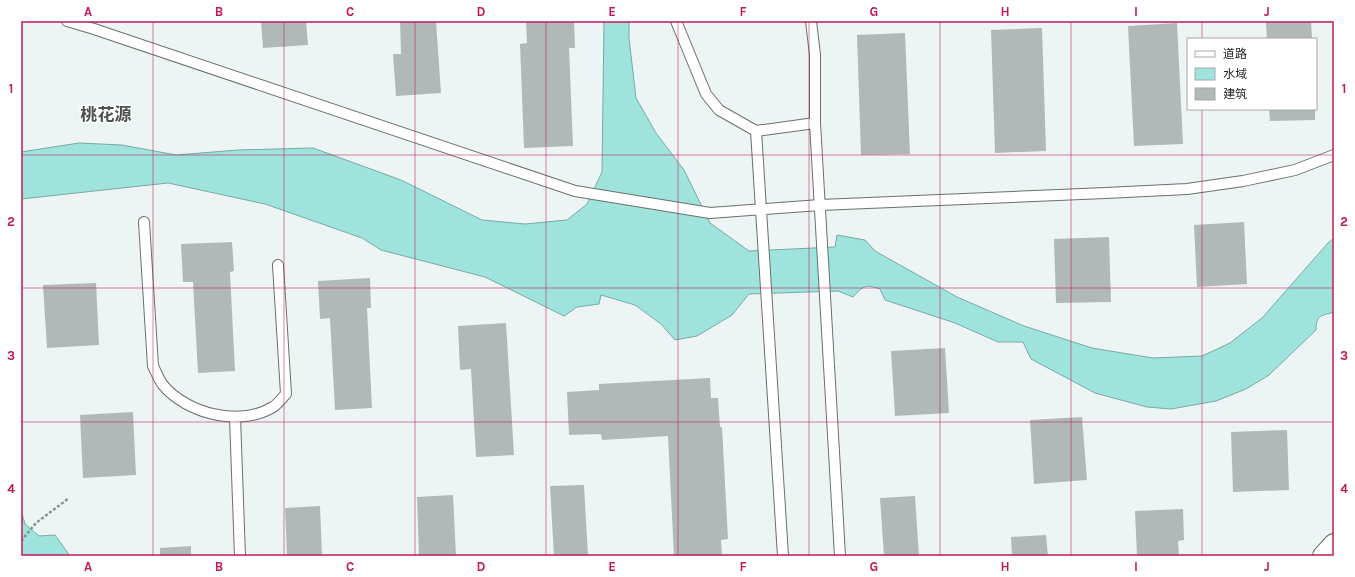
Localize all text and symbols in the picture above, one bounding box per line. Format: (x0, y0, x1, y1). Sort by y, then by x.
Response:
text: A (84, 4, 92, 19)
text: B (215, 4, 223, 19)
text: C (346, 4, 354, 19)
text: D (477, 4, 486, 19)
text: E (608, 4, 616, 19)
text: F (739, 4, 747, 19)
text: G (870, 4, 878, 19)
text: H (1000, 4, 1010, 19)
text: I (1134, 4, 1138, 19)
text: J (1264, 4, 1270, 19)
legend (1187, 38, 1317, 110)
text: 道路 (1223, 47, 1247, 61)
text: 水域 (1223, 67, 1247, 81)
text: 1 (9, 81, 13, 96)
text: 1 (1342, 81, 1346, 96)
text: 建筑 (1223, 87, 1247, 101)
district label: 桃花源 (81, 104, 132, 124)
text: 2 (7, 214, 15, 229)
text: 2 (1340, 214, 1348, 229)
text: 3 (7, 348, 15, 363)
text: 3 (1340, 348, 1348, 363)
text: 4 (7, 481, 15, 496)
text: 4 (1340, 481, 1348, 496)
text: A (84, 559, 92, 574)
text: B (215, 559, 223, 574)
text: C (346, 559, 354, 574)
text: D (477, 559, 486, 574)
text: E (608, 559, 616, 574)
text: F (739, 559, 747, 574)
text: G (870, 559, 878, 574)
text: H (1000, 559, 1010, 574)
text: I (1134, 559, 1138, 574)
text: J (1264, 559, 1270, 574)

